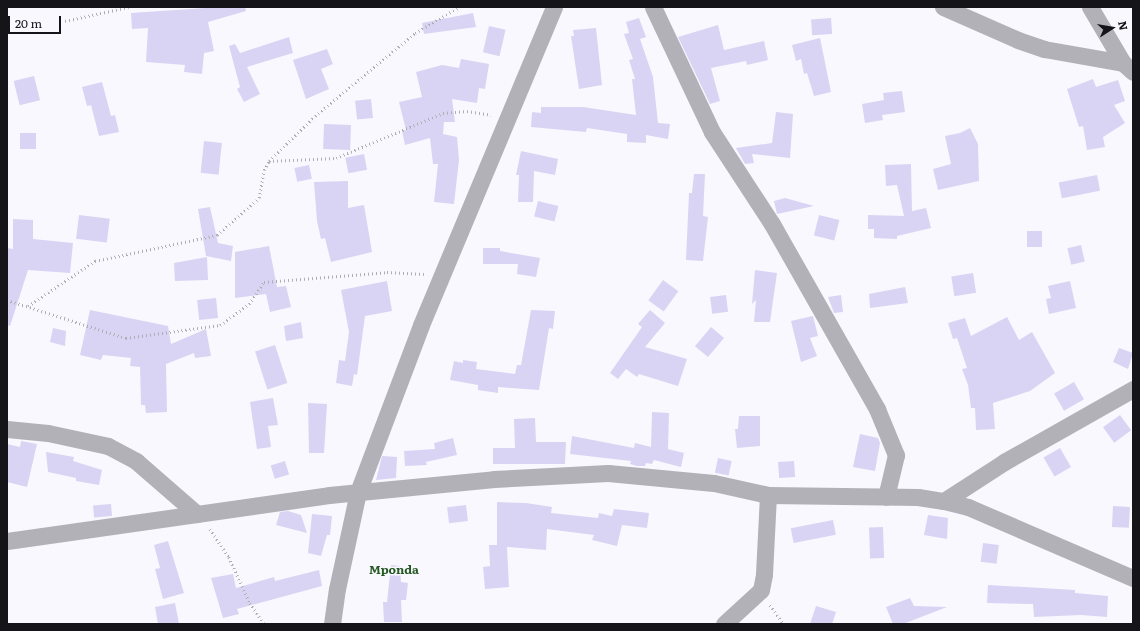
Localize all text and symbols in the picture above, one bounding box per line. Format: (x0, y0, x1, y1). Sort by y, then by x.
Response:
scale bar (10, 8, 63, 34)
north arrow (1092, 8, 1132, 48)
text: 20 m (15, 14, 42, 32)
text: N (1115, 19, 1133, 32)
district label: Mponda (369, 563, 419, 577)

